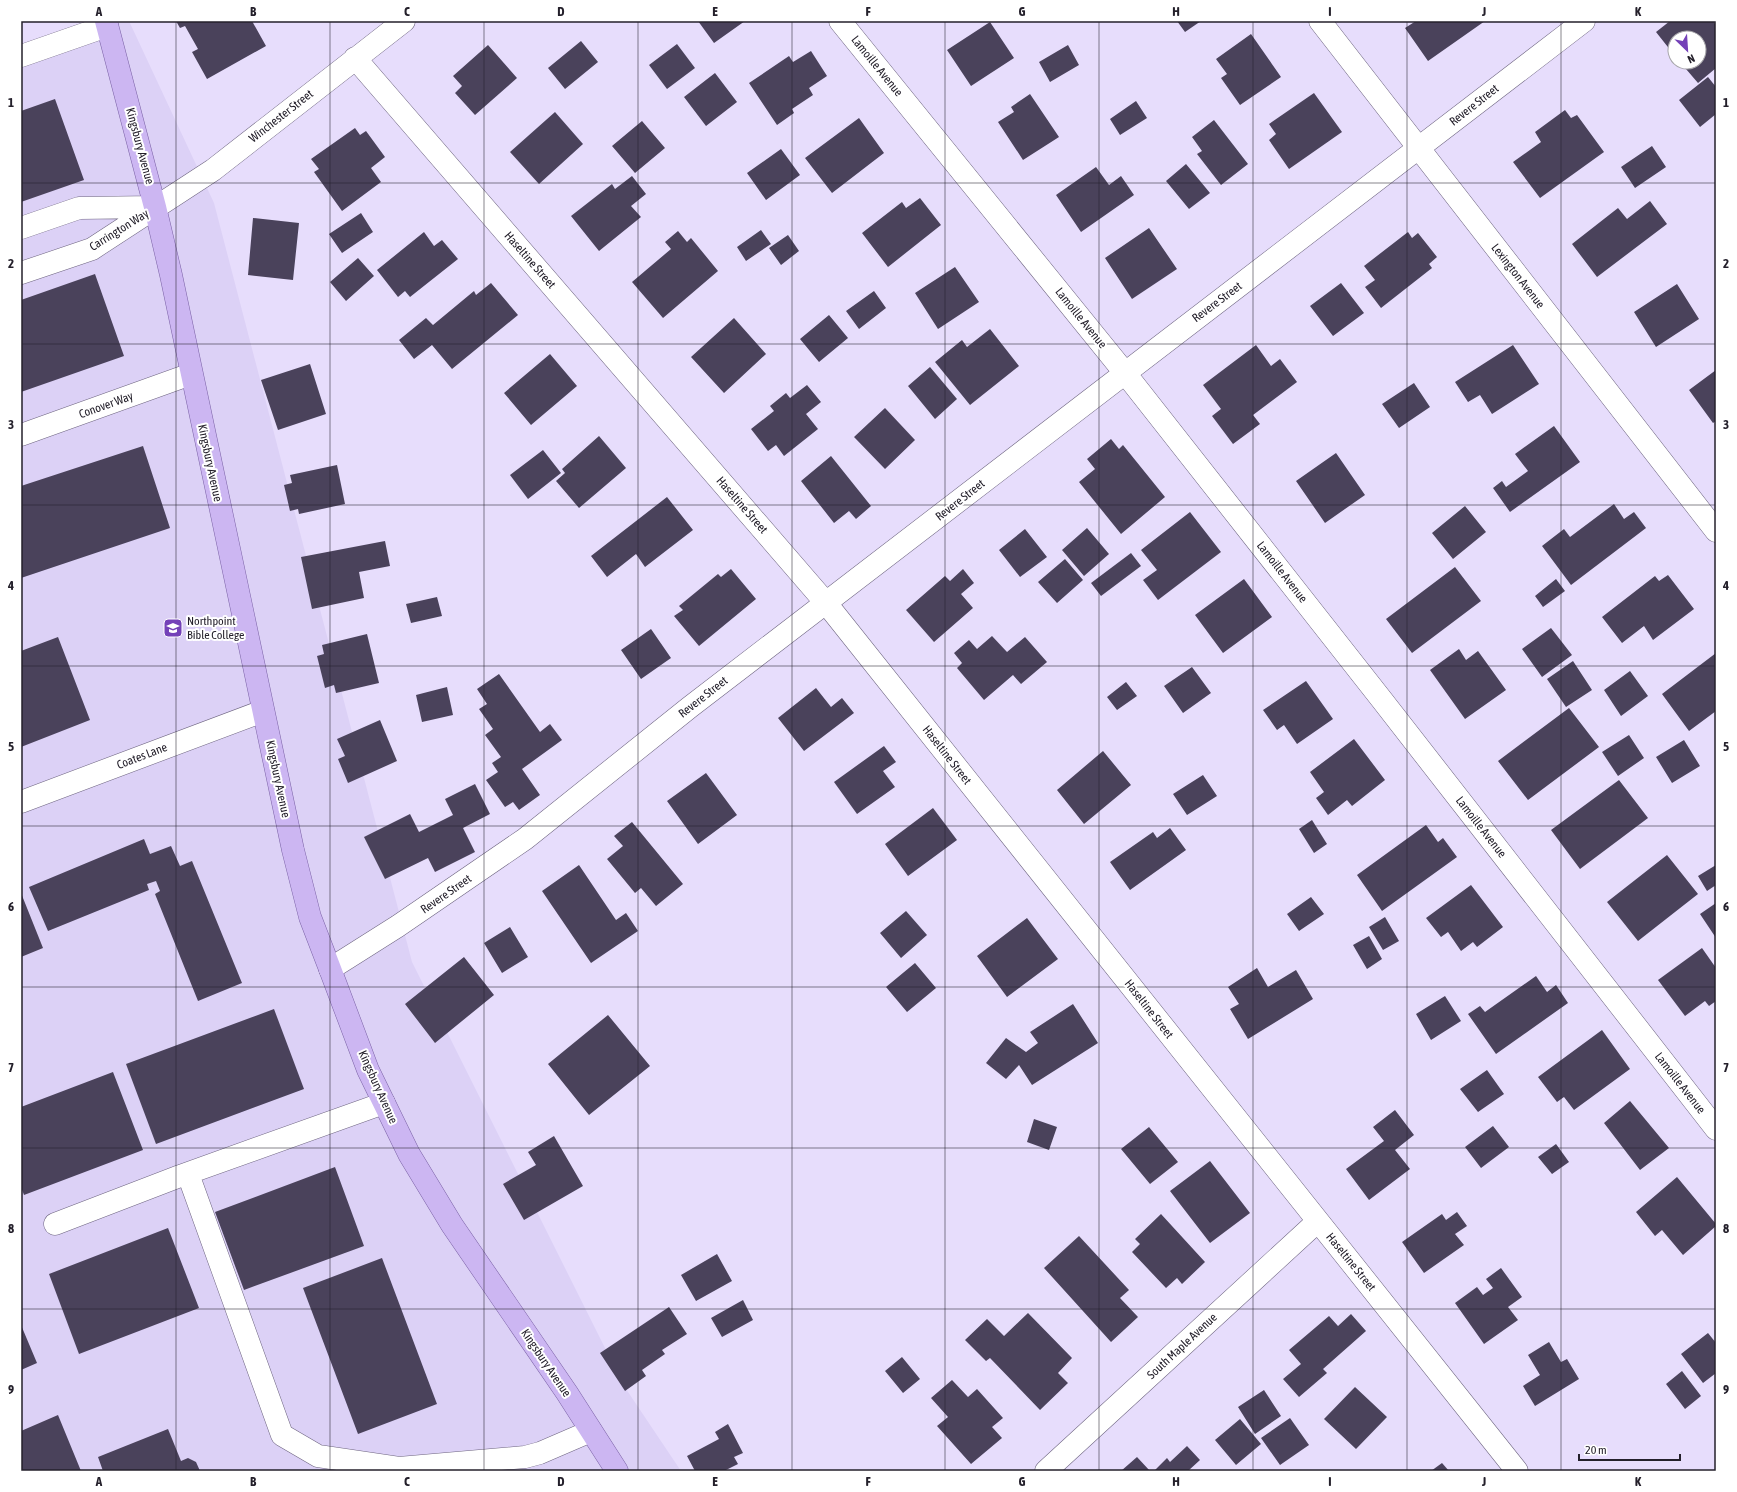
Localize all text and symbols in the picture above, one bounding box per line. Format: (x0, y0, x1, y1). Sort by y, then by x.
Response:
text: A (95, 4, 103, 19)
text: B (250, 4, 257, 19)
text: C (404, 4, 410, 19)
text: D (557, 4, 565, 19)
text: E (712, 4, 718, 19)
text: F (865, 4, 871, 19)
text: G (1019, 4, 1026, 19)
text: H (1172, 4, 1180, 19)
text: I (1328, 4, 1332, 19)
text: J (1481, 4, 1486, 19)
text: K (1635, 4, 1642, 19)
north arrow (1667, 30, 1707, 70)
street label: Lamoille Avenue (848, 33, 906, 99)
text: N (1686, 52, 1697, 66)
street label: Revere Street (1447, 81, 1502, 129)
street label: Winchester Street (246, 86, 316, 145)
text: 1 (8, 95, 14, 110)
text: 1 (1723, 95, 1729, 110)
street label: Kingsbury Avenue (123, 106, 157, 186)
street label: Carrington Way (87, 206, 151, 254)
street label: Haseltine Street (501, 229, 559, 292)
street label: Lexington Avenue (1488, 241, 1548, 311)
text: 2 (8, 256, 14, 271)
text: 2 (1723, 256, 1729, 271)
street label: Revere Street (1189, 278, 1245, 325)
street label: Lamoille Avenue (1052, 285, 1110, 351)
street label: Conover Way (77, 389, 135, 421)
text: 3 (8, 417, 14, 432)
text: 3 (1723, 417, 1729, 432)
street label: Kingsbury Avenue (195, 423, 225, 503)
street label: Haseltine Street (713, 474, 771, 537)
street label: Revere Street (933, 476, 988, 524)
street label: Lamoille Avenue (1254, 539, 1310, 605)
text: 4 (7, 578, 14, 593)
text: 4 (1722, 578, 1729, 593)
place label: Northpoint Bible College (187, 614, 244, 642)
school or university icon: Northpoint Bible College (162, 617, 184, 639)
street label: Revere Street (676, 673, 731, 721)
street label: Haseltine Street (920, 723, 975, 788)
text: 5 (8, 739, 14, 754)
street label: Kingsbury Avenue (263, 739, 293, 819)
text: 5 (1723, 739, 1729, 754)
street label: Coates Lane (115, 740, 169, 772)
street label: Lamoille Avenue (1453, 794, 1509, 860)
street label: Revere Street (418, 871, 474, 917)
text: 6 (8, 899, 14, 914)
text: 6 (1723, 899, 1729, 914)
street label: Haseltine Street (1122, 977, 1177, 1042)
street label: Kingsbury Avenue (356, 1048, 400, 1126)
street label: Lamoille Avenue (1652, 1050, 1708, 1116)
text: 7 (8, 1060, 14, 1075)
text: 7 (1723, 1060, 1729, 1075)
text: 8 (8, 1221, 14, 1236)
text: 8 (1723, 1221, 1729, 1236)
street label: Haseltine Street (1323, 1230, 1379, 1294)
street label: South Maple Avenue (1144, 1310, 1220, 1382)
street label: Kingsbury Avenue (518, 1326, 574, 1400)
text: 9 (8, 1382, 14, 1397)
text: 9 (1723, 1382, 1729, 1397)
scale bar (1579, 1436, 1680, 1462)
text: 20 m (1585, 1443, 1607, 1457)
text: A (95, 1474, 103, 1489)
text: B (250, 1474, 257, 1489)
text: C (404, 1474, 410, 1489)
text: D (557, 1474, 565, 1489)
text: E (712, 1474, 718, 1489)
text: F (865, 1474, 871, 1489)
text: G (1019, 1474, 1026, 1489)
text: H (1172, 1474, 1180, 1489)
text: I (1328, 1474, 1332, 1489)
text: J (1481, 1474, 1486, 1489)
text: K (1635, 1474, 1642, 1489)

